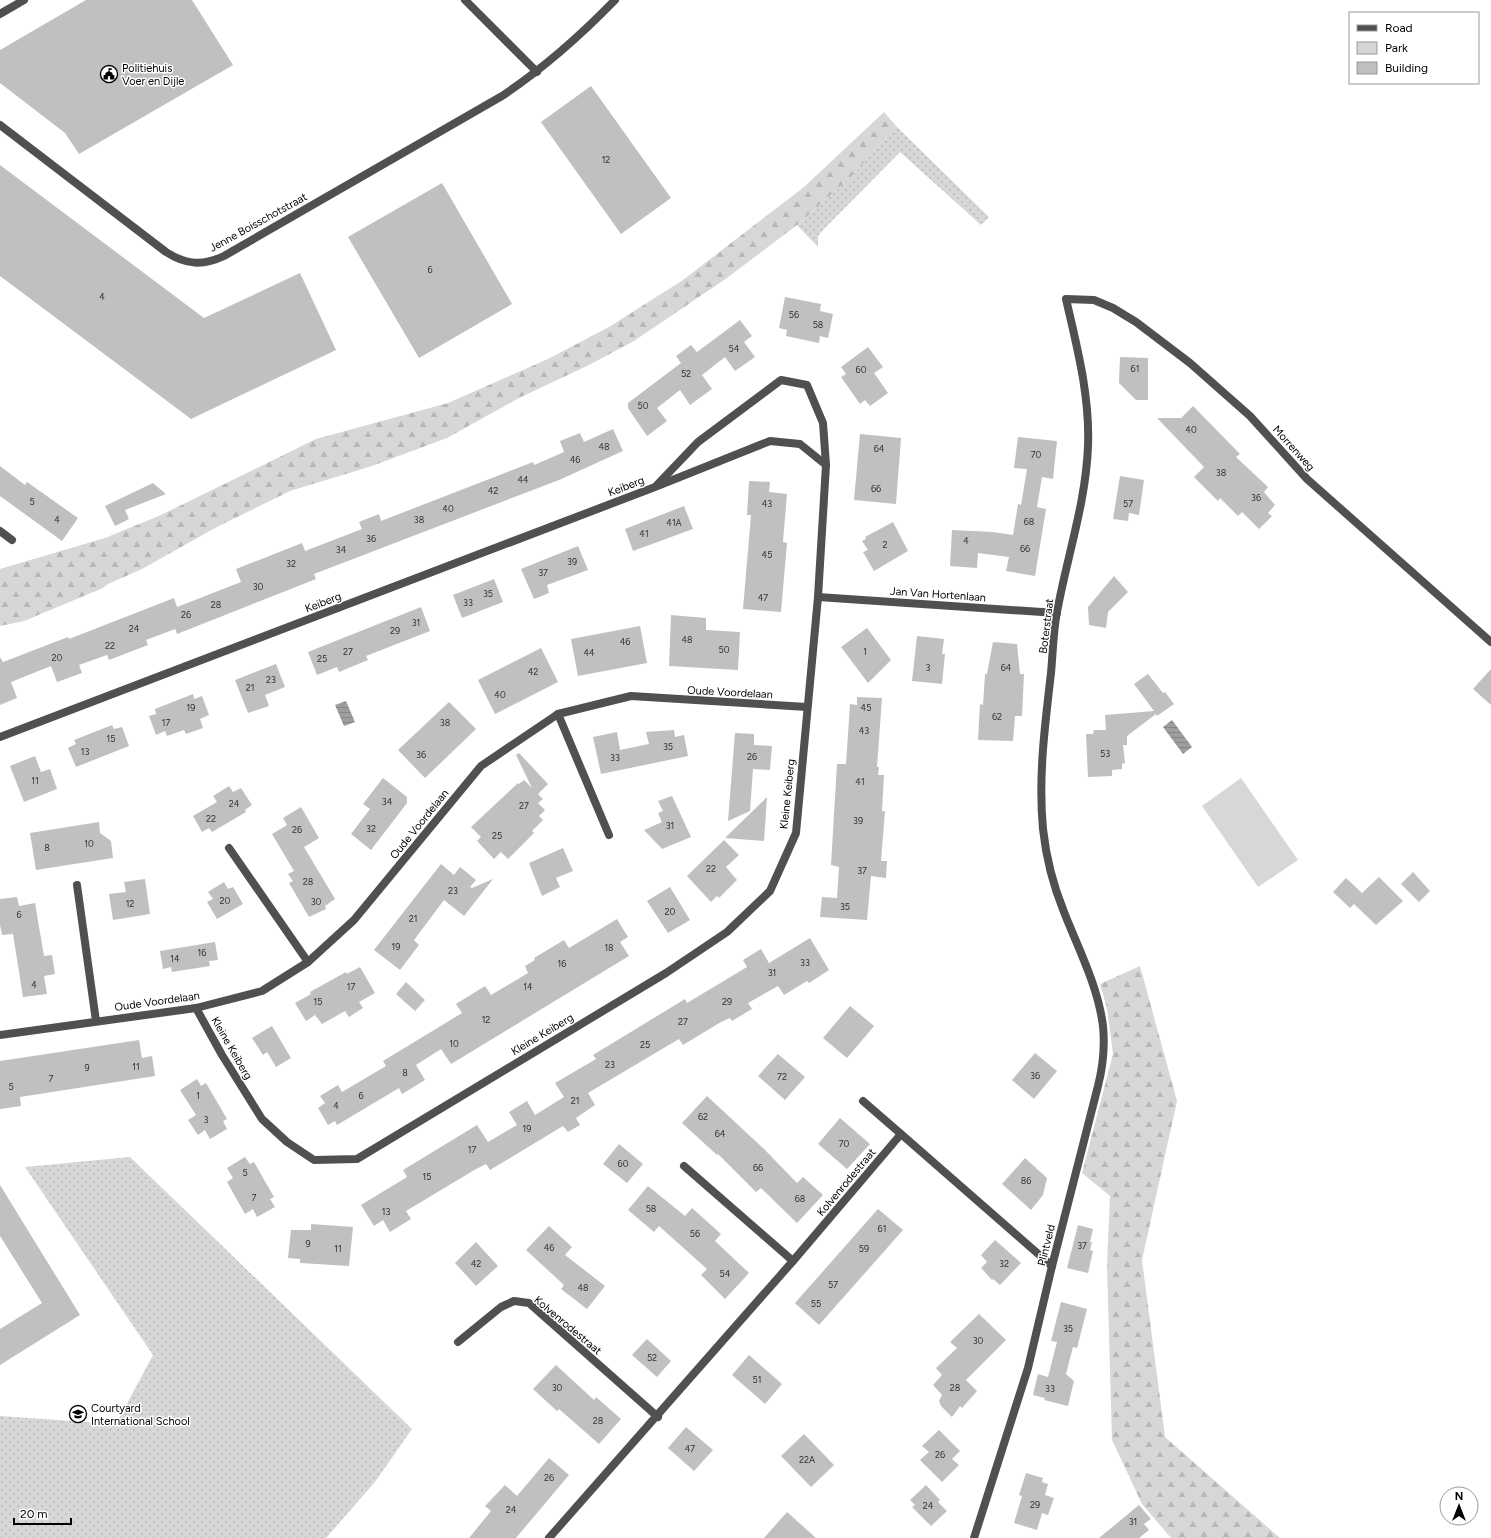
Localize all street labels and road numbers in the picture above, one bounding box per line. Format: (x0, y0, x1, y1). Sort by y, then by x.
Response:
street label: Jenne Boisschotstraat (207, 190, 309, 255)
street label: Morrenweg (1270, 423, 1317, 474)
street label: Keiberg (606, 474, 646, 499)
street label: Jan Van Hortenlaan (890, 585, 986, 604)
street label: Keiberg (303, 590, 343, 615)
street label: Boterstraat (1037, 598, 1056, 654)
street label: Oude Voordelaan (687, 684, 773, 701)
street label: Kleine Keiberg (777, 758, 798, 830)
street label: Oude Voordelaan (387, 787, 451, 862)
street label: Oude Voordelaan (114, 989, 200, 1014)
street label: Kleine Keiberg (509, 1011, 576, 1058)
street label: Kleine Keiberg (208, 1015, 255, 1082)
street label: Kolvenrodestraat (814, 1146, 878, 1219)
street label: Plintveld (1035, 1223, 1058, 1267)
street label: Kolvenrodestraat (531, 1293, 604, 1357)

